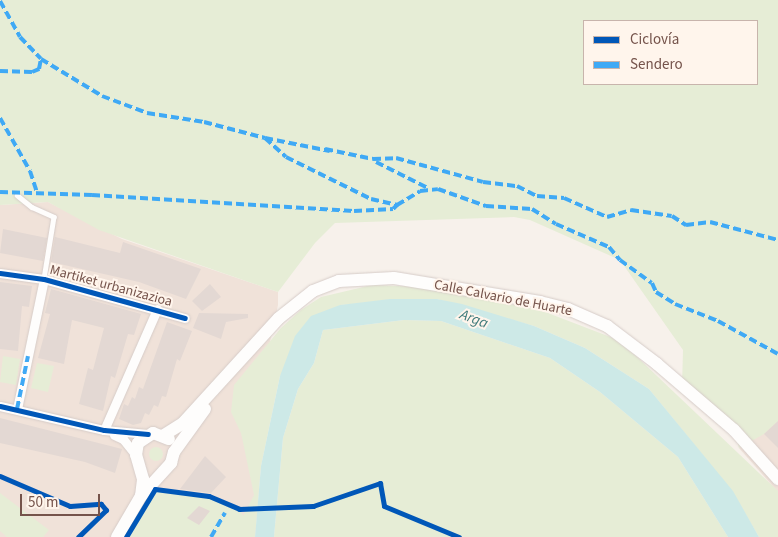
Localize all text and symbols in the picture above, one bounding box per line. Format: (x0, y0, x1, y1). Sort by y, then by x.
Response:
legend (583, 20, 758, 85)
text: Ciclovía (630, 29, 679, 50)
text: Sendero (630, 54, 683, 75)
street label: Martiket urbanizazioa (48, 262, 174, 310)
street label: Calle Calvario de Huarte (433, 276, 573, 320)
water label: Arga (457, 305, 491, 333)
scale bar (22, 484, 102, 516)
text: 50 m (28, 492, 58, 513)

